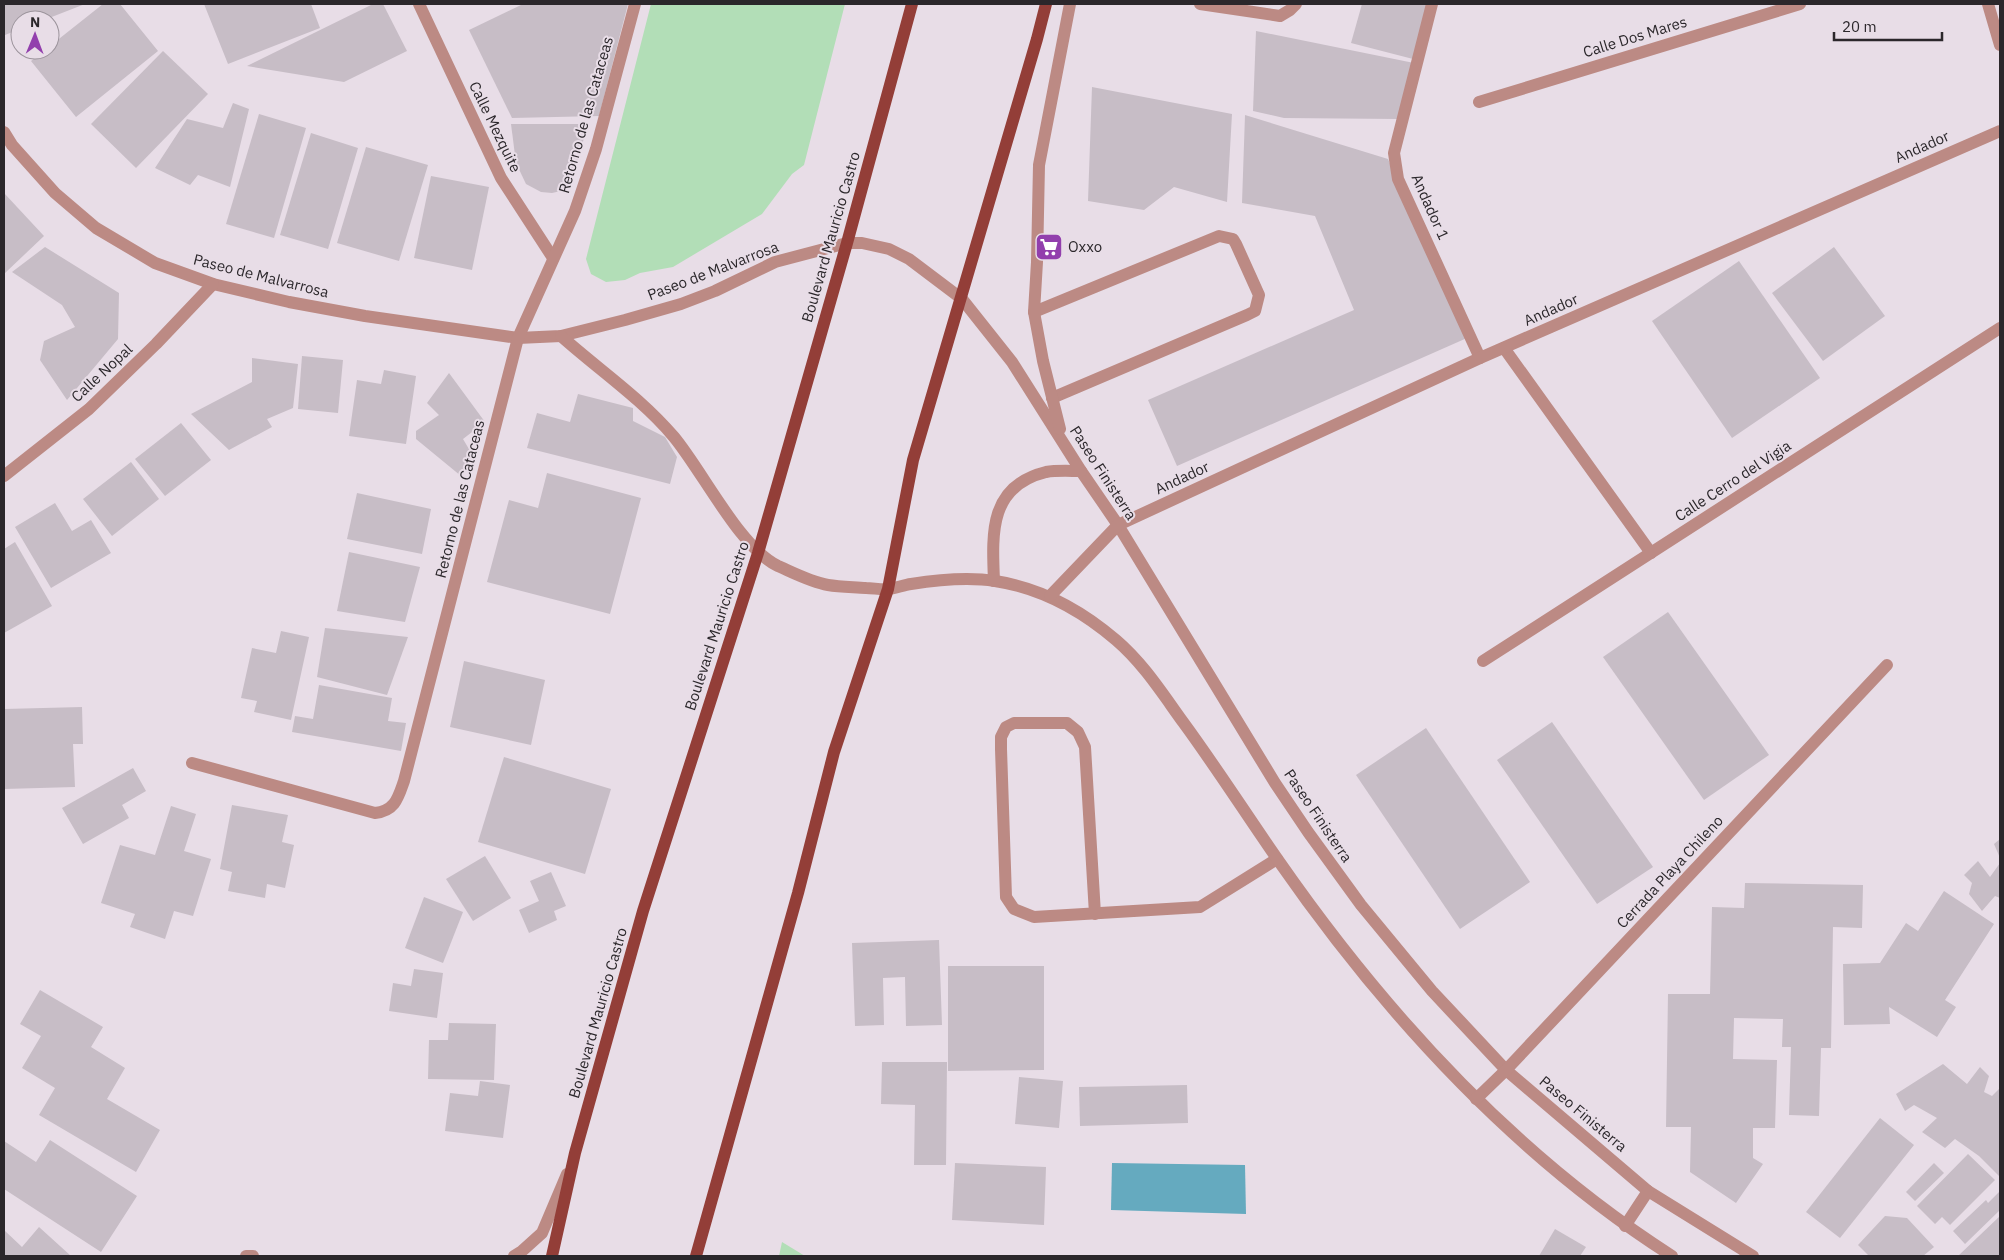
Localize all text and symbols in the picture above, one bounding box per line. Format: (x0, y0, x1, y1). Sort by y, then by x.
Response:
north arrow (10, 10, 60, 60)
scale bar (1834, 10, 1942, 42)
street label: Calle Dos Mares (1581, 12, 1689, 61)
text: N (30, 13, 40, 31)
text: 20 m (1842, 17, 1877, 36)
street label: Retorno de las Cataceas (554, 34, 617, 195)
street label: Calle Mezquite (465, 78, 526, 175)
street label: Andador (1892, 126, 1952, 167)
street label: Boulevard Mauricio Castro (797, 149, 864, 324)
street label: Andador 1 (1408, 171, 1453, 243)
supermarket icon: Oxxo (1034, 232, 1064, 262)
street label: Paseo de Malvarrosa (645, 237, 781, 304)
place label: Oxxo (1068, 237, 1102, 256)
street label: Paseo de Malvarrosa (191, 249, 331, 302)
street label: Andador (1521, 289, 1581, 330)
street label: Calle Nopal (67, 339, 136, 406)
street label: Retorno de las Cataceas (431, 418, 488, 580)
street label: Paseo Finisterra (1066, 422, 1141, 523)
street label: Calle Cerro del Vigia (1671, 436, 1794, 525)
street label: Andador (1152, 457, 1212, 498)
street label: Boulevard Mauricio Castro (680, 539, 753, 713)
street label: Paseo Finisterra (1280, 765, 1357, 866)
street label: Cerrada Playa Chileno (1612, 811, 1727, 932)
street label: Boulevard Mauricio Castro (564, 925, 631, 1100)
street label: Paseo Finisterra (1536, 1071, 1631, 1156)

